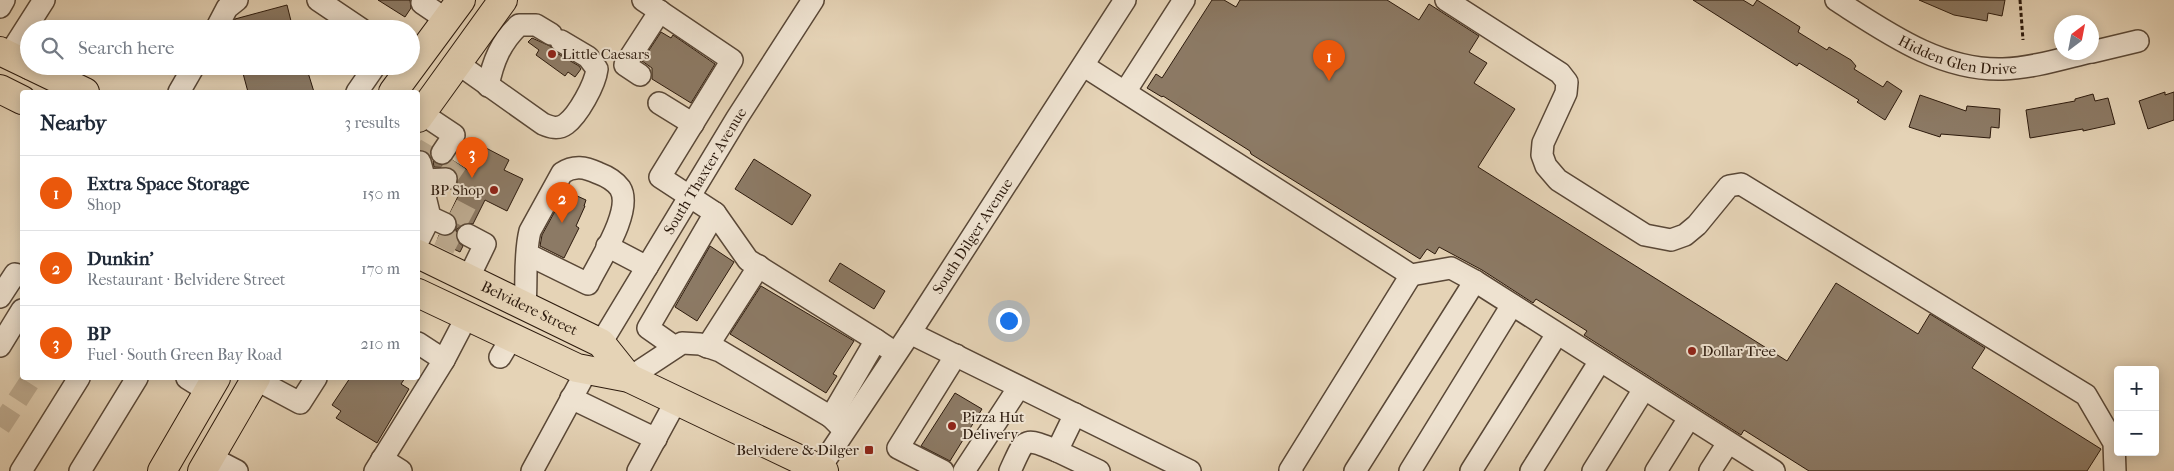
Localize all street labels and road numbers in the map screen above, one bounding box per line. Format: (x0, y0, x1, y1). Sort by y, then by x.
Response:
street label: Hidden Glen Drive (1895, 31, 2018, 78)
street label: South Thaxter Avenue (660, 104, 751, 238)
street label: South Dilger Avenue (929, 175, 1017, 298)
street label: Belvidere Street (478, 277, 581, 340)

